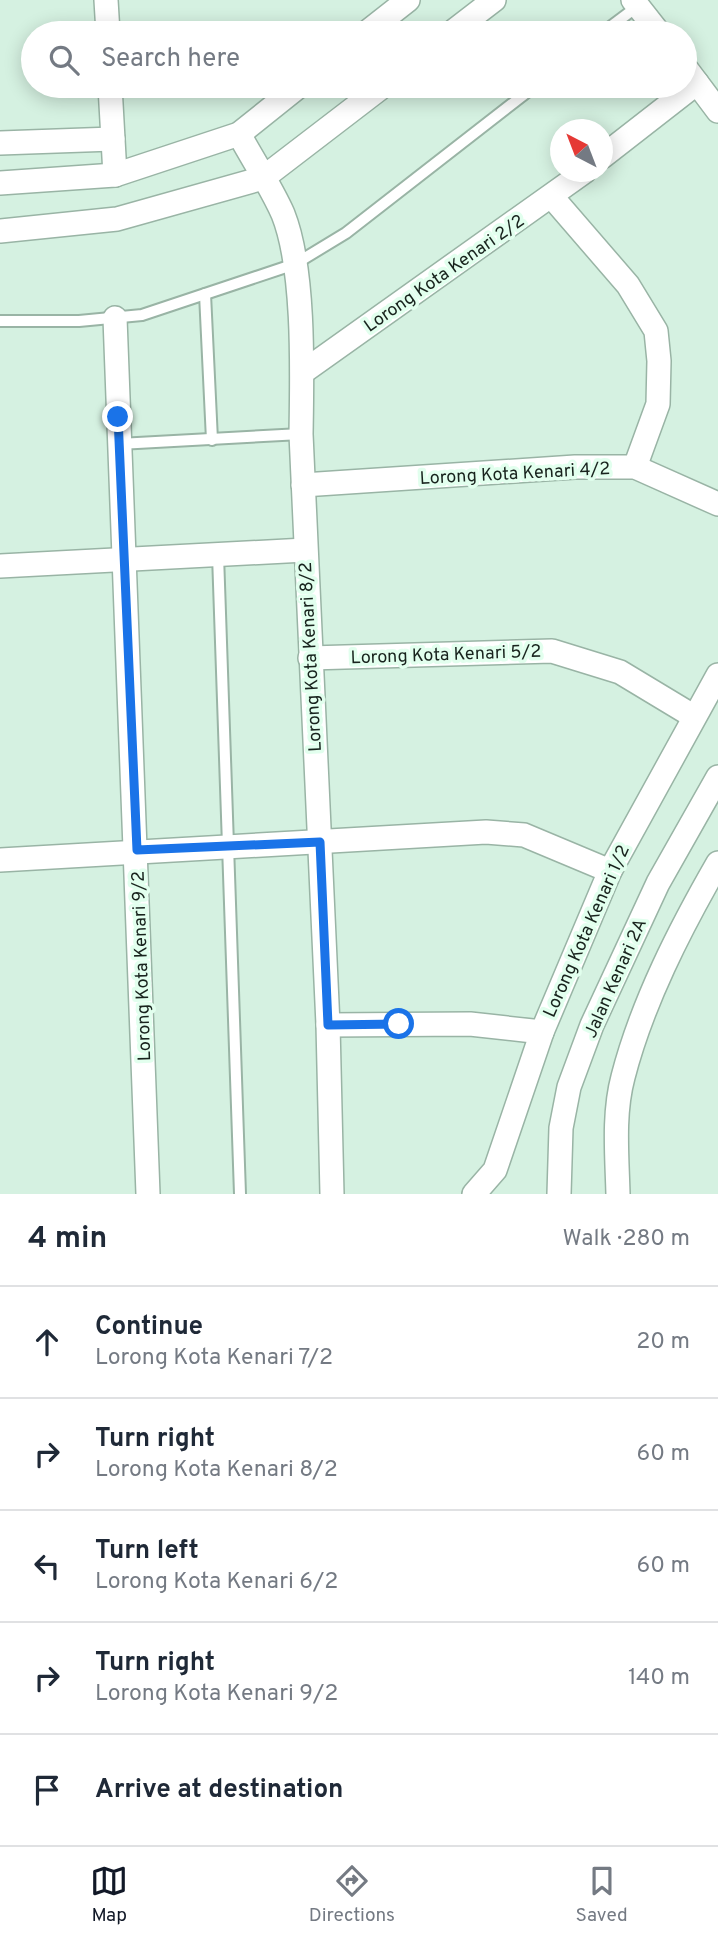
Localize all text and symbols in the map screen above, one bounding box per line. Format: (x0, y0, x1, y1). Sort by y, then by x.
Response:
search box (21, 21, 697, 98)
icon: search (45, 41, 83, 79)
text: Search here (101, 43, 240, 76)
north arrow (550, 119, 613, 182)
street label: Lorong Kota Kenari 2/2 (360, 210, 530, 338)
route end (102, 401, 133, 432)
street label: Lorong Kota Kenari 4/2 (419, 458, 611, 491)
street label: Lorong Kota Kenari 8/2 (295, 561, 328, 752)
street label: Lorong Kota Kenari 5/2 (350, 641, 542, 670)
street label: Lorong Kota Kenari 1/2 (539, 842, 636, 1021)
street label: Lorong Kota Kenari 9/2 (128, 870, 157, 1062)
street label: Jalan Kenari 2A (580, 915, 653, 1042)
route start (383, 1008, 414, 1039)
text: 4 min (28, 1221, 107, 1258)
text: Walk · 280 m (563, 1225, 690, 1254)
text: Continue (95, 1311, 203, 1344)
icon: ahead (28, 1323, 66, 1361)
text: 20 m (636, 1328, 690, 1357)
text: Lorong Kota Kenari 7/2 (95, 1344, 333, 1373)
text: Turn right (95, 1423, 215, 1456)
icon: right (28, 1435, 66, 1473)
text: 60 m (637, 1440, 690, 1469)
text: Lorong Kota Kenari 8/2 (95, 1456, 338, 1485)
text: Turn left (95, 1535, 199, 1568)
icon: left (28, 1547, 66, 1585)
text: 60 m (637, 1552, 690, 1581)
text: Lorong Kota Kenari 6/2 (95, 1568, 338, 1597)
text: Turn right (95, 1647, 215, 1680)
icon: right (28, 1659, 66, 1697)
text: 140 m (628, 1664, 690, 1693)
text: Lorong Kota Kenari 9/2 (95, 1680, 338, 1709)
icon: arrive (28, 1771, 66, 1809)
text: Arrive at destination (95, 1774, 343, 1807)
tab: Map (90, 1862, 128, 1928)
tab: Directions (309, 1862, 395, 1928)
tab: Saved (576, 1862, 628, 1928)

